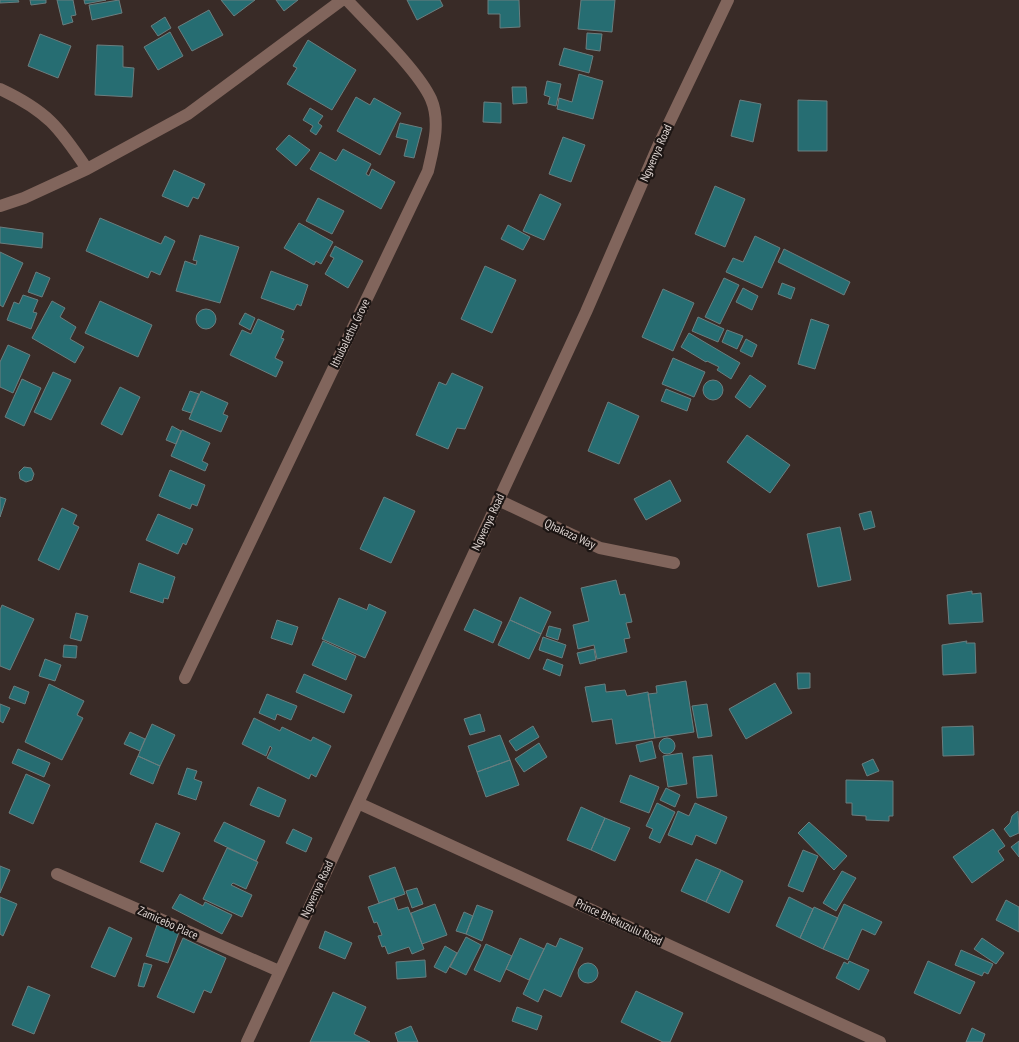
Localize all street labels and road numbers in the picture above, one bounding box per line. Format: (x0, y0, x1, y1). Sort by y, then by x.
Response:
street label: Ngwenya Road (636, 122, 675, 184)
street label: Ithubalethu Grove (326, 296, 373, 370)
street label: Ngwenya Road (468, 491, 507, 553)
street label: Qhakaza Way (542, 515, 599, 552)
street label: Ngwenya Road (297, 858, 336, 920)
street label: Prince Bhekuzulu Road (573, 895, 665, 948)
street label: Zamicebo Place (136, 903, 201, 942)

